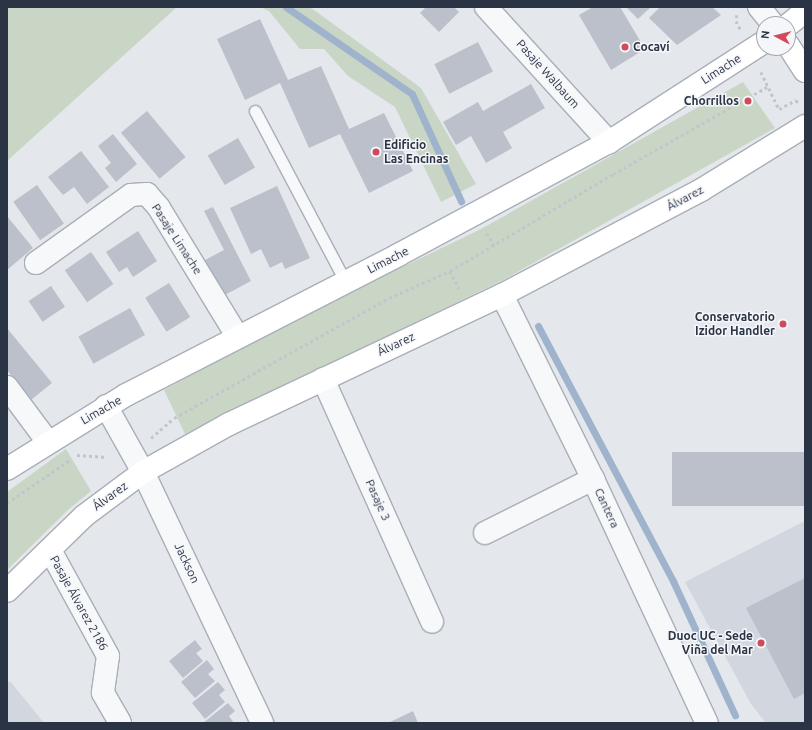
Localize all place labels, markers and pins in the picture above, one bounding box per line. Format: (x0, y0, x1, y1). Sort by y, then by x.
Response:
place label: Cocaví (633, 40, 670, 54)
marker: Cocaví (620, 42, 630, 52)
place label: Chorrillos (684, 94, 739, 108)
marker: Chorrillos (742, 95, 754, 107)
place label: Edificio Las Encinas (384, 138, 448, 166)
marker: Edificio Las Encinas (371, 147, 381, 157)
place label: Conservatorio Izidor Handler (695, 310, 775, 338)
marker: Conservatorio Izidor Handler (778, 319, 788, 329)
place label: Duoc UC - Sede Viña del Mar (668, 629, 753, 657)
marker: Duoc UC - Sede Viña del Mar (756, 638, 766, 648)

